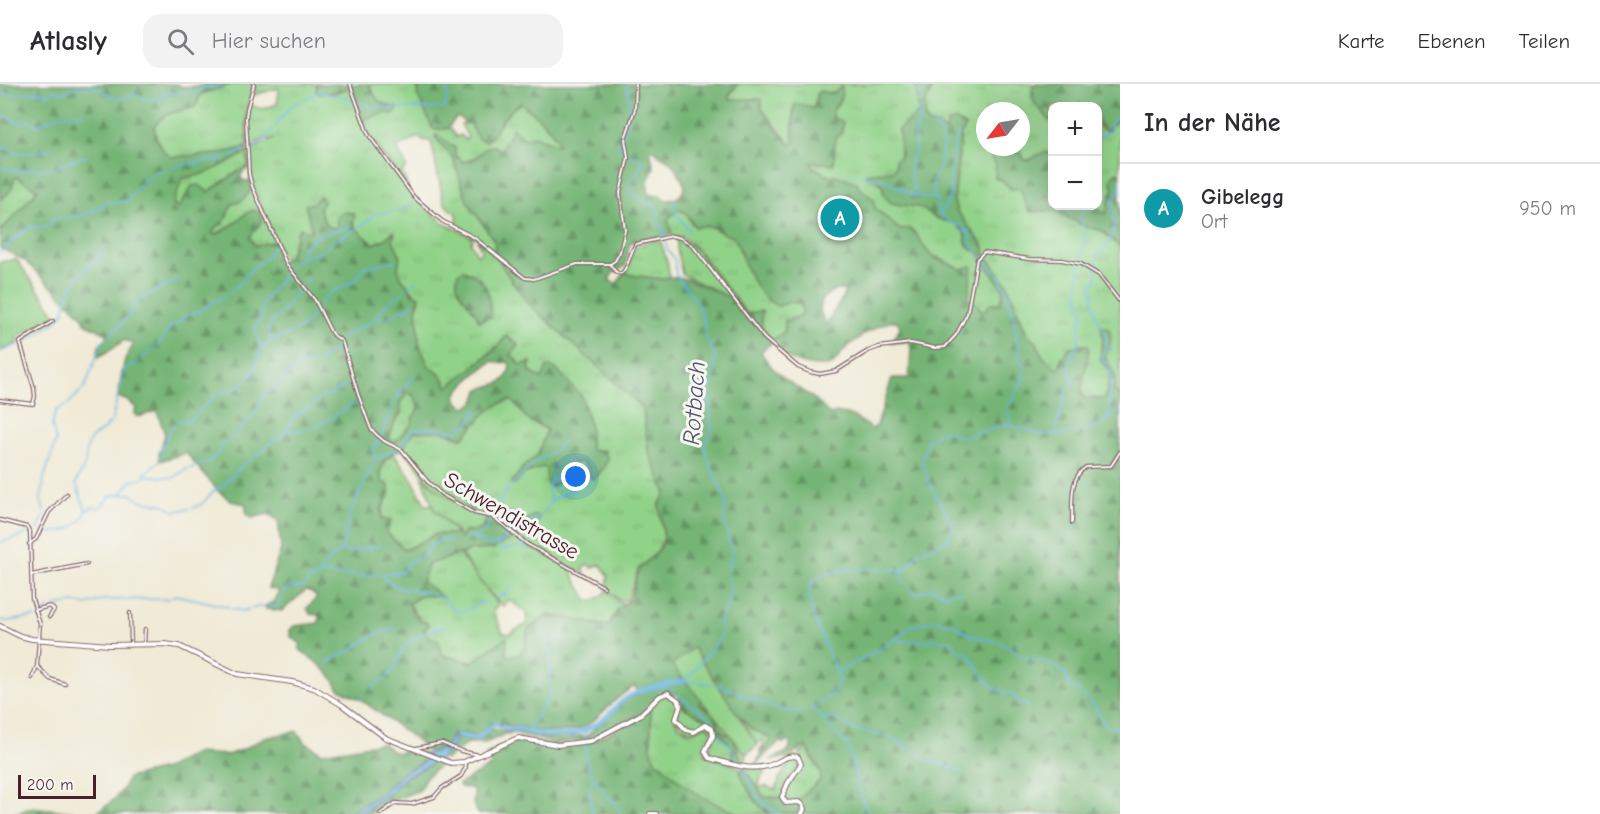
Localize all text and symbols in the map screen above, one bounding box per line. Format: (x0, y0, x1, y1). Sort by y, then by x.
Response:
search box (143, 14, 563, 68)
text: Atlasly (30, 25, 107, 57)
icon: search (164, 25, 197, 58)
text: Hier suchen (212, 28, 326, 54)
text: Karte (1338, 29, 1385, 53)
text: Ebenen (1418, 29, 1486, 53)
text: Teilen (1519, 29, 1570, 53)
north arrow (976, 102, 1030, 156)
map controls (1048, 102, 1102, 210)
button: + (1048, 102, 1102, 156)
text: In der Nähe (1144, 108, 1281, 138)
button: − (1048, 156, 1102, 210)
text: Gibelegg (1201, 184, 1284, 210)
pin: A (820, 196, 860, 240)
text: A (1158, 197, 1169, 220)
text: 950 m (1519, 197, 1576, 220)
text: Ort (1201, 210, 1228, 233)
water label: Rotbach (677, 360, 711, 446)
your location (561, 462, 590, 491)
street label: Schwendistrasse (439, 467, 584, 565)
scale bar (18, 772, 96, 800)
text: 200 m (27, 776, 73, 794)

